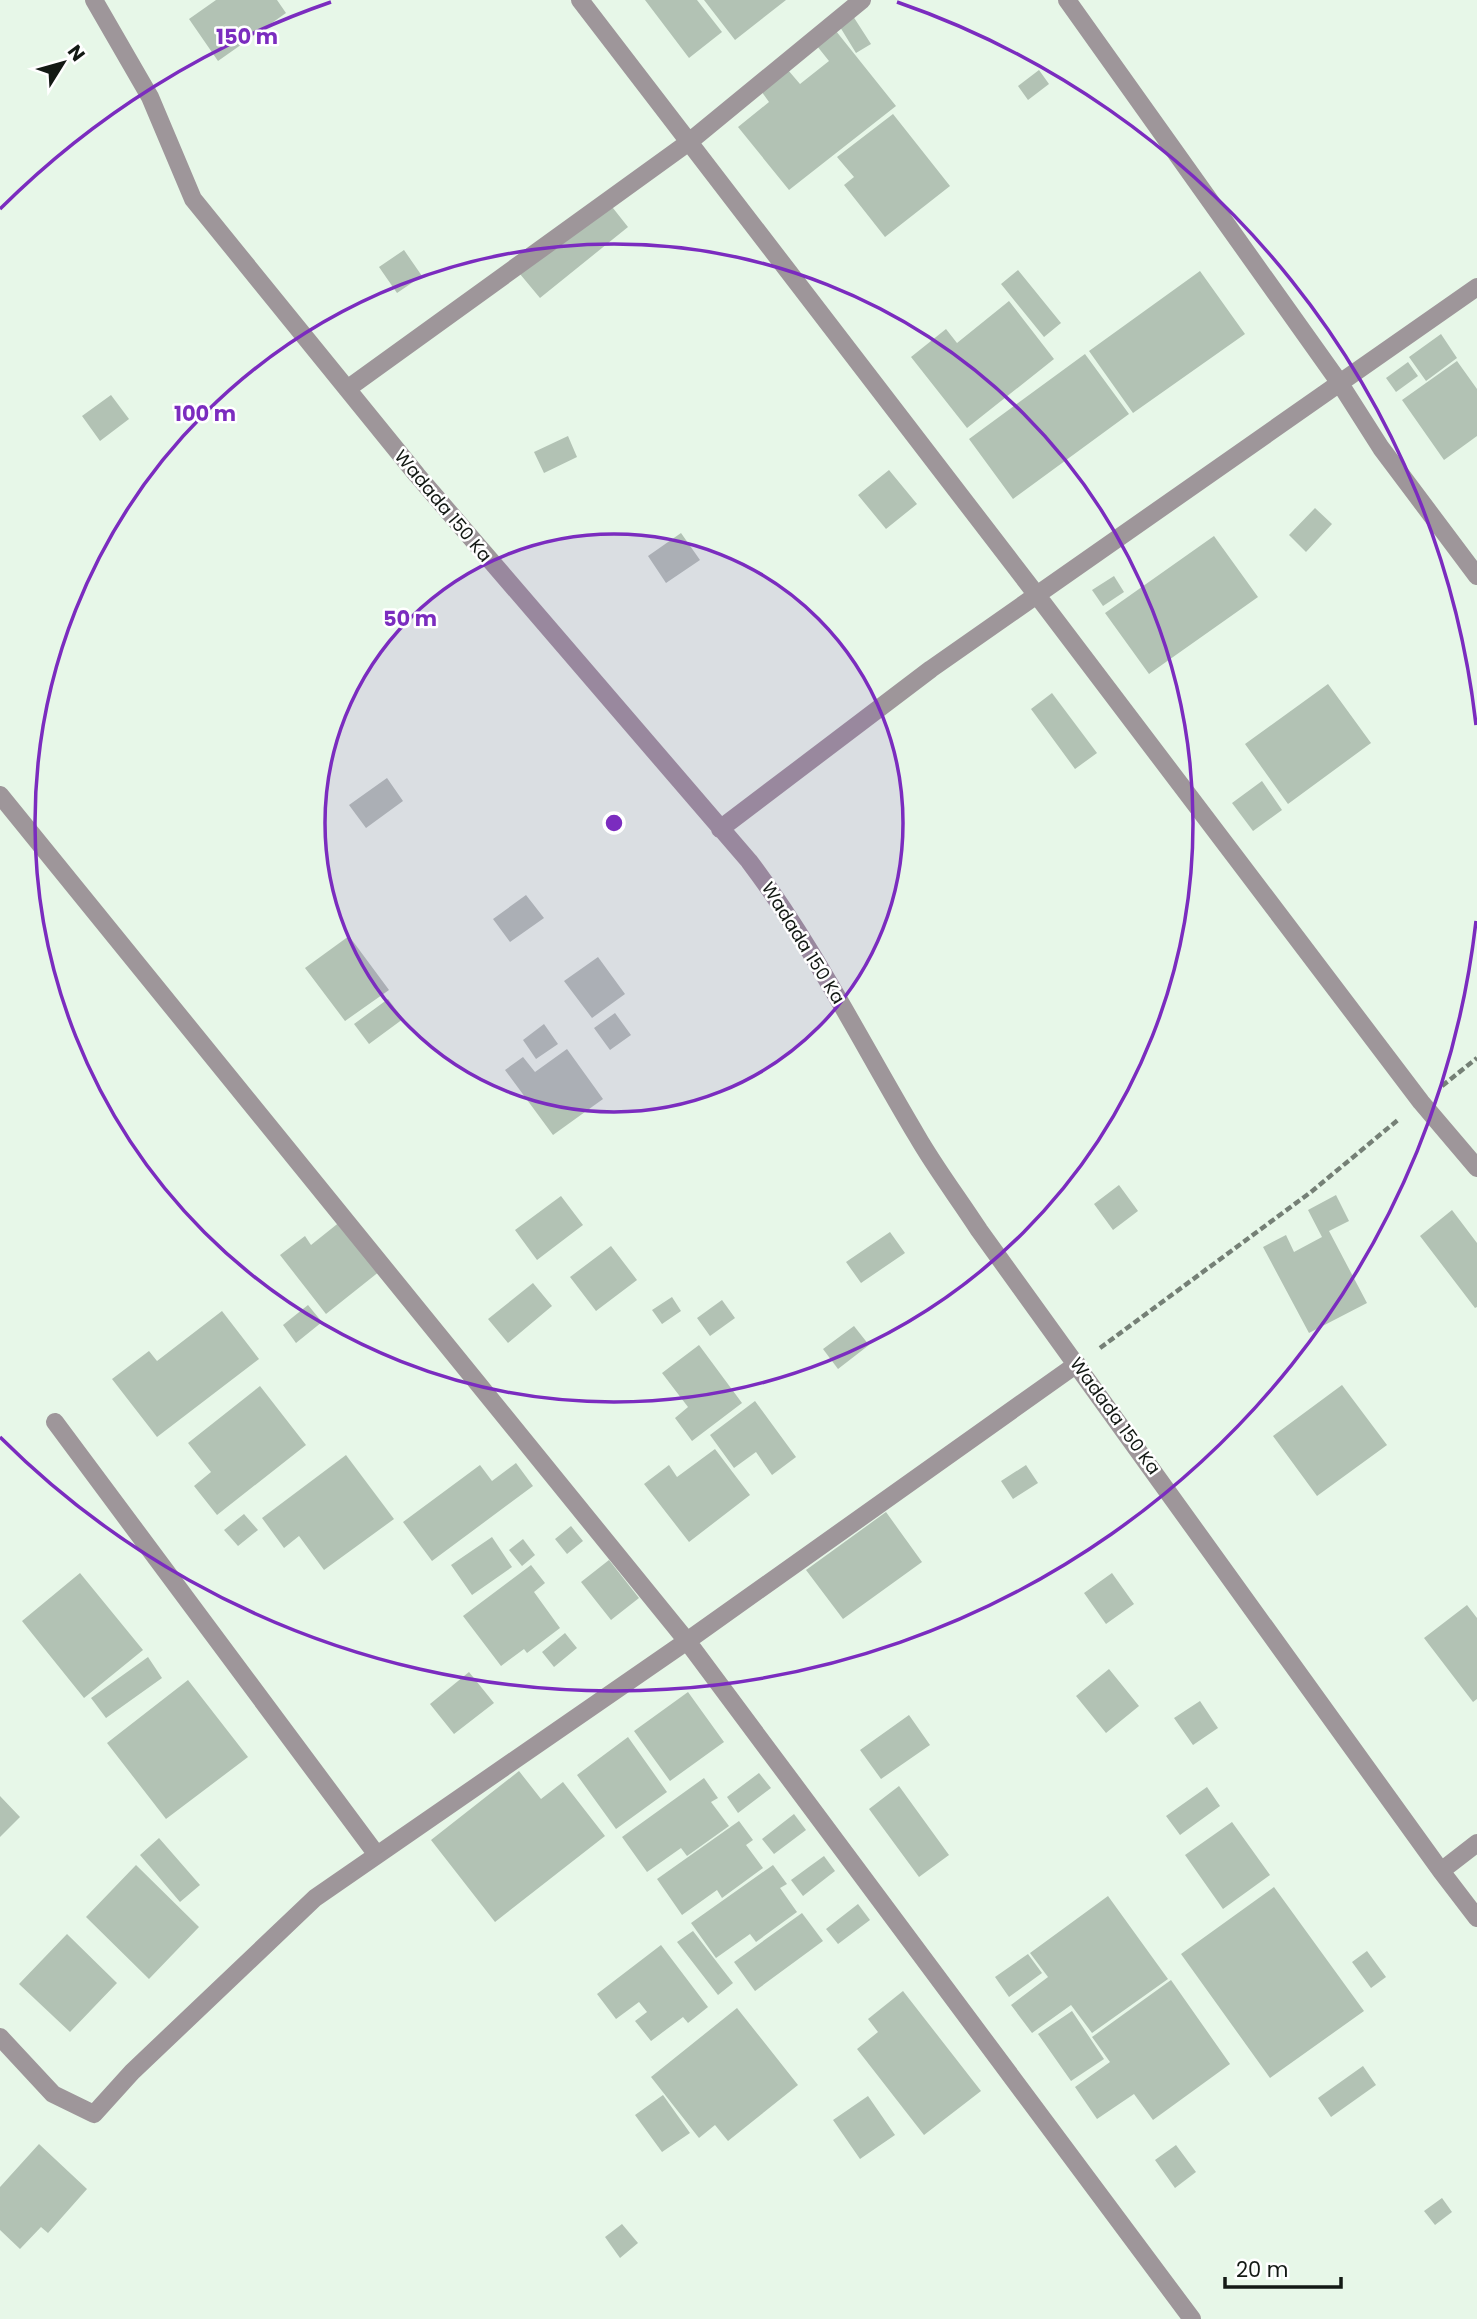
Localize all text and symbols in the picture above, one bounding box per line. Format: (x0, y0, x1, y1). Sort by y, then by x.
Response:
text: 150 m (216, 22, 278, 51)
north arrow (28, 28, 98, 98)
text: N (61, 39, 91, 67)
text: 100 m (174, 399, 236, 428)
street label: Wadada 150 Ka (389, 444, 498, 567)
text: 50 m (383, 604, 437, 633)
centre of rings (602, 811, 626, 835)
street label: Wadada 150 Ka (756, 877, 851, 1008)
street label: Wadada 150 Ka (1064, 1352, 1166, 1479)
scale bar (1225, 2246, 1340, 2290)
text: 20 m (1236, 2255, 1289, 2284)

